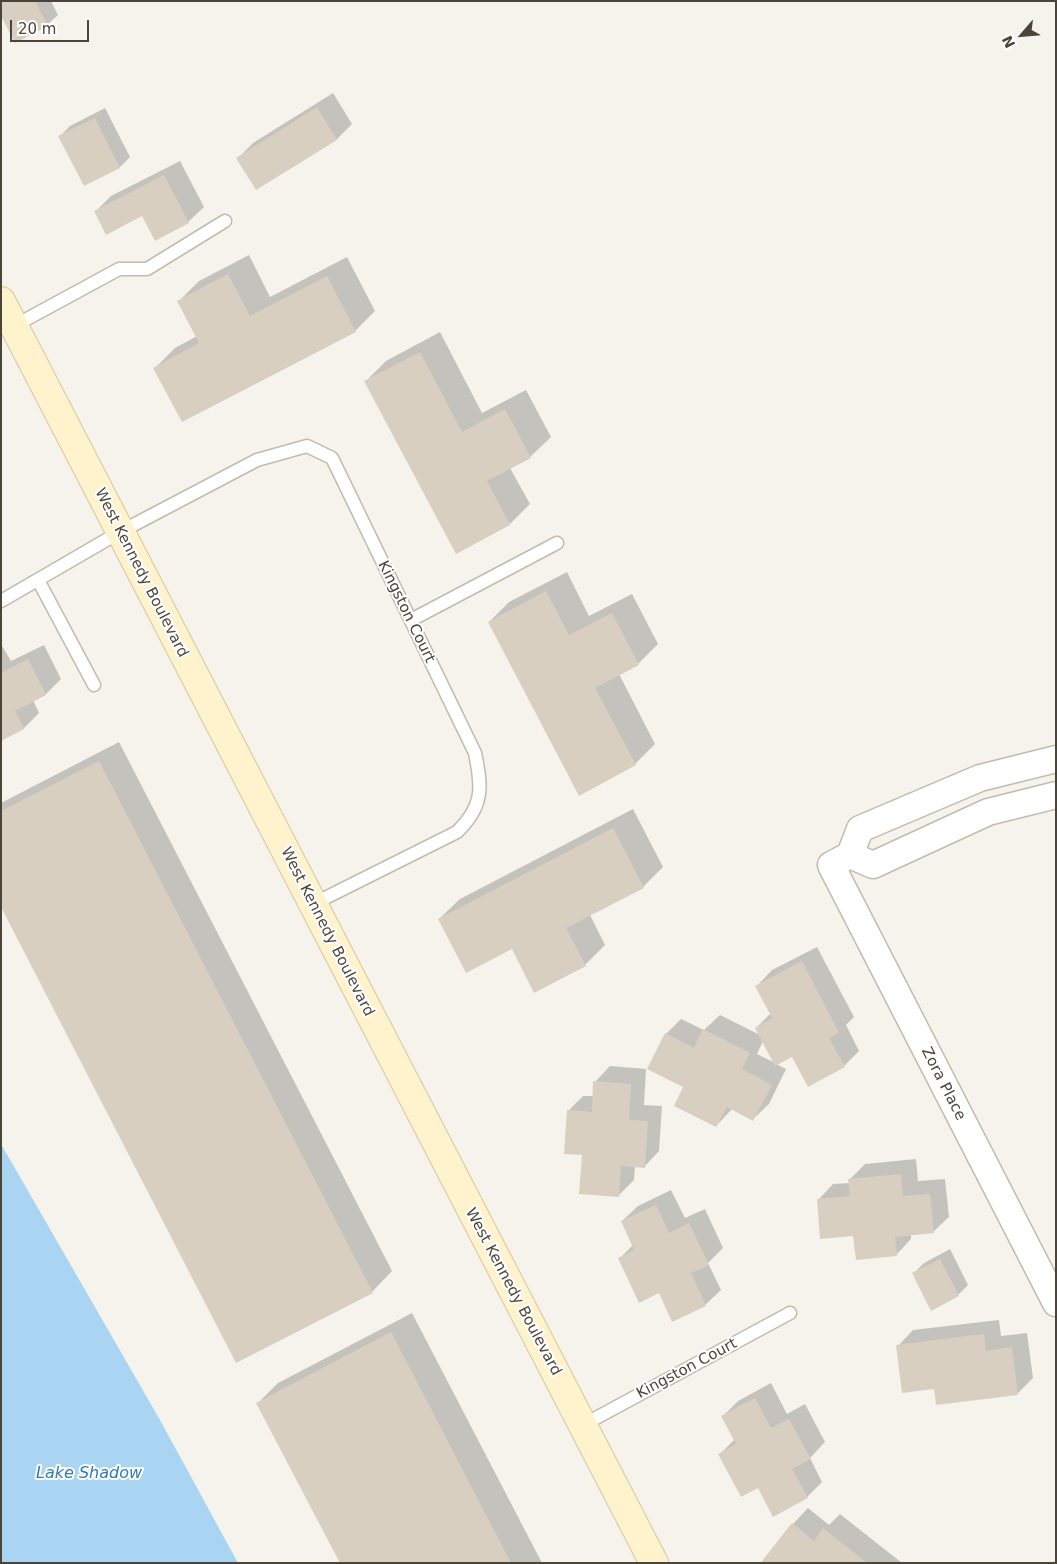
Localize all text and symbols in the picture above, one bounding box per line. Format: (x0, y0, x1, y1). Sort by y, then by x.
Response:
scale bar (12, 10, 91, 42)
north arrow (997, 10, 1047, 60)
text: 20 m (18, 20, 56, 38)
text: N (999, 33, 1018, 51)
street label: West Kennedy Boulevard (90, 485, 192, 661)
street label: Kingston Court (373, 558, 439, 666)
street label: West Kennedy Boulevard (276, 844, 378, 1020)
street label: Zora Place (917, 1045, 969, 1123)
street label: West Kennedy Boulevard (461, 1205, 565, 1379)
street label: Kingston Court (634, 1335, 740, 1403)
water label: Lake Shadow (36, 1464, 142, 1484)

